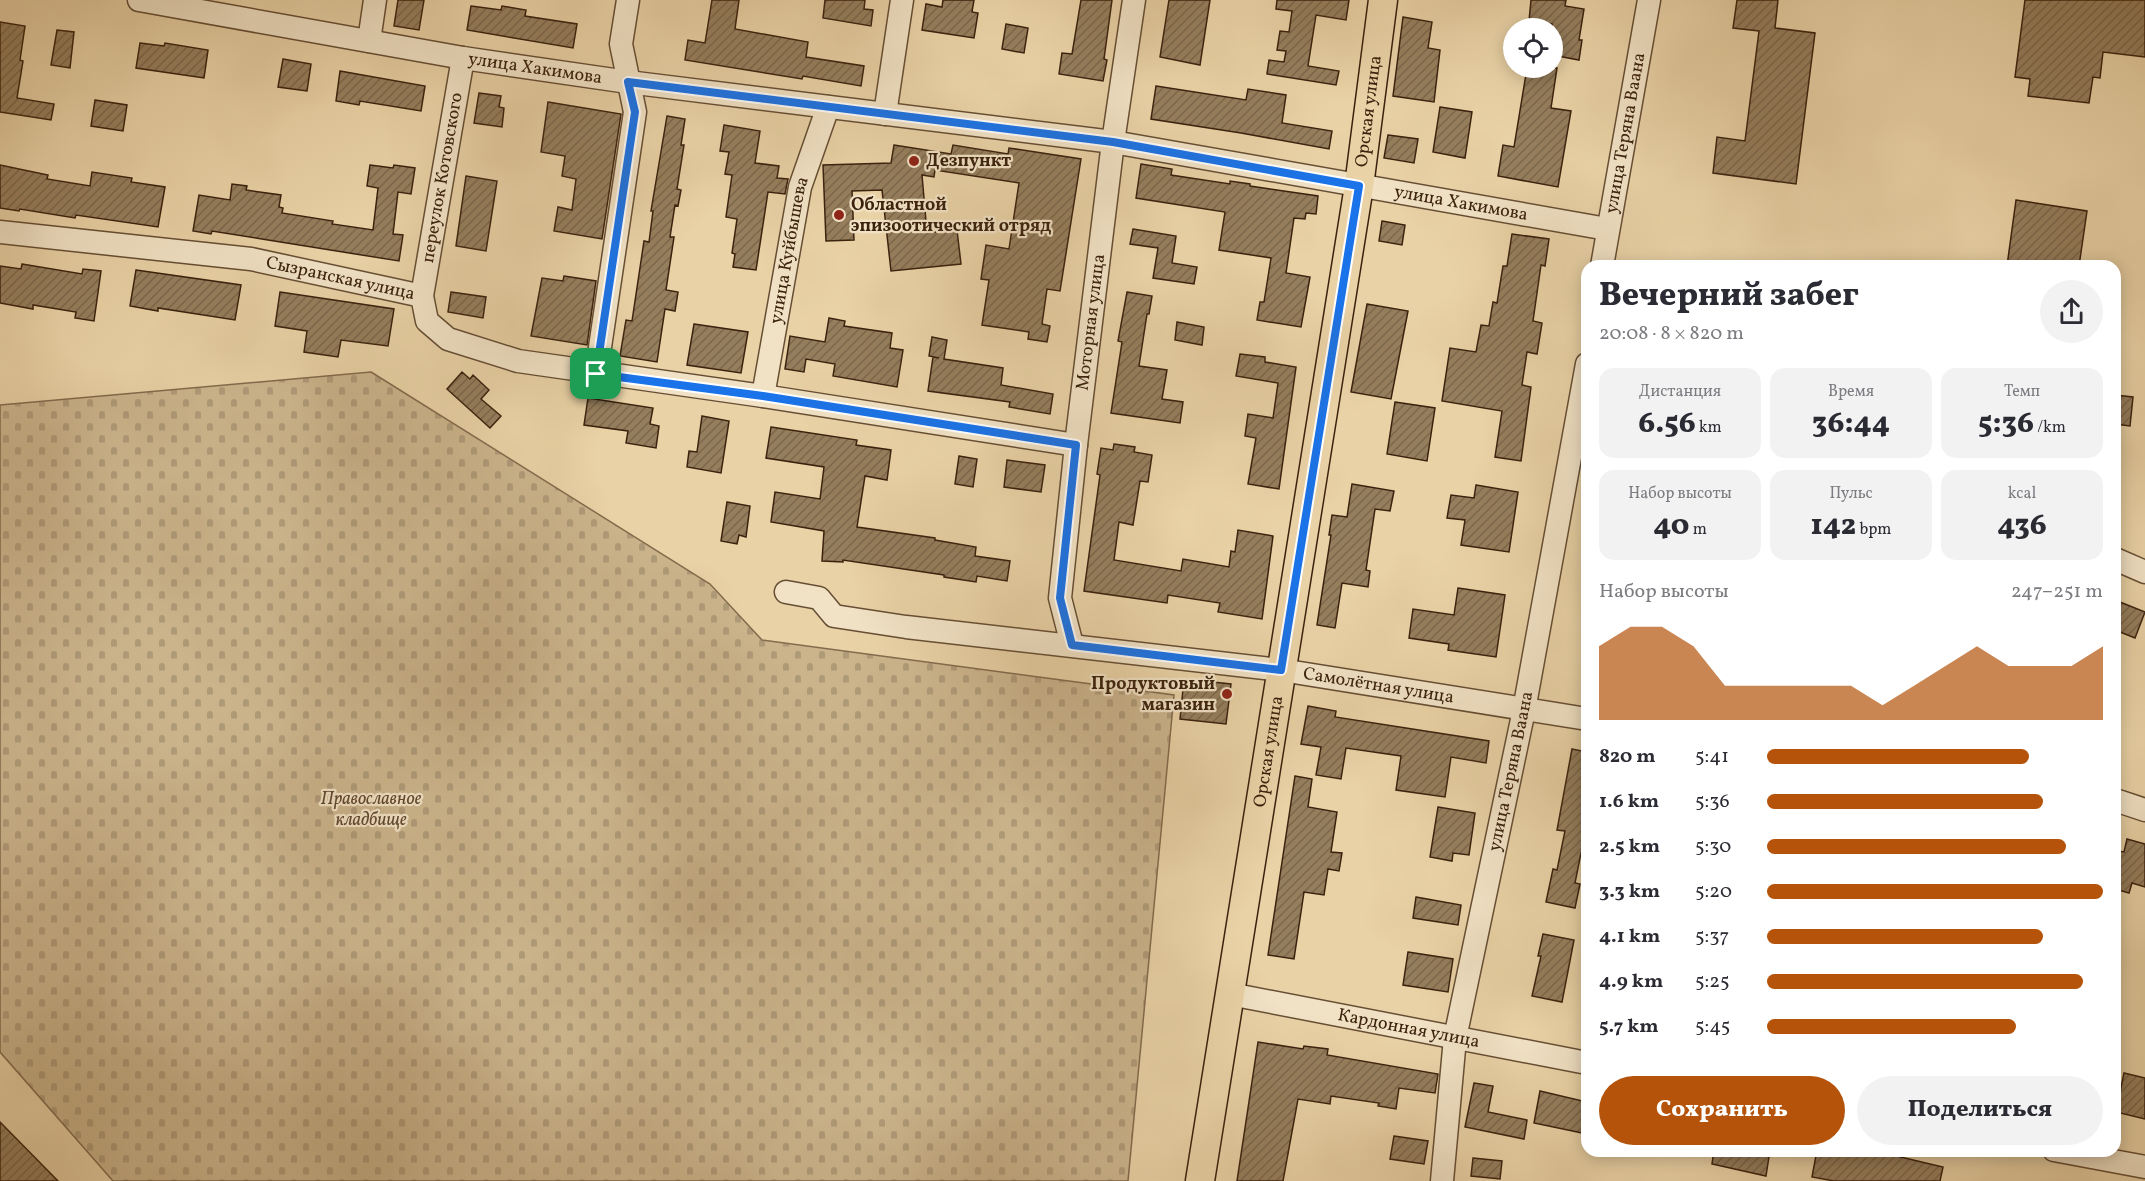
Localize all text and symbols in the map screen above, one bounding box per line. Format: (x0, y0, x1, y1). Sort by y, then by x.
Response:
map controls (1503, 18, 1563, 78)
button: locate (1503, 18, 1563, 78)
street label: улица Хакимова (466, 46, 604, 91)
street label: улица Теряна Ваана (1599, 50, 1652, 216)
street label: Орская улица (1349, 54, 1388, 169)
street label: переулок Котовского (415, 91, 469, 265)
place label: Дезпункт (926, 149, 1011, 174)
marker: Дезпункт (907, 154, 921, 168)
street label: улица Куйбышева (763, 173, 815, 326)
street label: улица Хакимова (1392, 179, 1530, 227)
place label: Областной эпизоотический отряд (851, 193, 1051, 239)
marker: Областной эпизоотический отряд (832, 208, 846, 222)
street label: Сызранская улица (264, 250, 417, 307)
street label: Моторная улица (1070, 253, 1112, 392)
text: Вечерний забег (1599, 274, 1859, 320)
button: share (2040, 280, 2103, 343)
text: 20:08 · 8 × 820 m (1599, 320, 1744, 348)
pin (570, 348, 621, 399)
icon: arrive (579, 357, 612, 390)
text: Дистанция (1639, 381, 1721, 403)
text: Время (1828, 381, 1874, 403)
text: Темп (2004, 381, 2040, 403)
text: 6.56 (1638, 403, 1696, 445)
text: 36:44 (1812, 403, 1890, 445)
text: 5:36 (1978, 403, 2034, 445)
text: km (1696, 417, 1722, 439)
text: /km (2034, 417, 2066, 439)
text: Набор высоты (1628, 483, 1732, 505)
text: Пульс (1829, 483, 1873, 505)
text: kcal (2008, 483, 2036, 505)
text: 40 (1653, 505, 1689, 547)
text: 142 (1810, 505, 1856, 547)
text: 436 (1997, 505, 2047, 547)
text: m (1689, 519, 1707, 541)
text: bpm (1856, 519, 1892, 541)
text: Набор высоты (1599, 578, 1729, 606)
text: 247–251 m (2011, 578, 2103, 606)
street label: Самолётная улица (1301, 661, 1456, 710)
place label: Продуктовый магазин (1091, 672, 1215, 718)
marker: Продуктовый магазин (1220, 687, 1234, 701)
street label: улица Теряна Ваана (1482, 689, 1540, 854)
street label: Орская улица (1247, 694, 1290, 809)
text: 820 m (1599, 743, 1656, 771)
text: 5:41 (1695, 743, 1729, 771)
park label: Православное кладбище (321, 787, 422, 833)
text: 1.6 km (1599, 788, 1659, 816)
text: 5:36 (1695, 788, 1730, 816)
text: 2.5 km (1599, 833, 1660, 861)
text: 5:30 (1695, 833, 1731, 861)
text: 3.3 km (1599, 878, 1660, 906)
text: 5:20 (1695, 878, 1732, 906)
text: 4.1 km (1599, 923, 1660, 951)
text: 5:37 (1695, 923, 1729, 951)
text: 4.9 km (1599, 968, 1663, 996)
text: 5:25 (1695, 968, 1730, 996)
street label: Кардонная улица (1335, 1003, 1482, 1055)
text: 5.7 km (1599, 1013, 1659, 1041)
text: 5:45 (1695, 1013, 1730, 1041)
button: Сохранить (1599, 1076, 1845, 1145)
button: Поделиться (1857, 1076, 2103, 1145)

